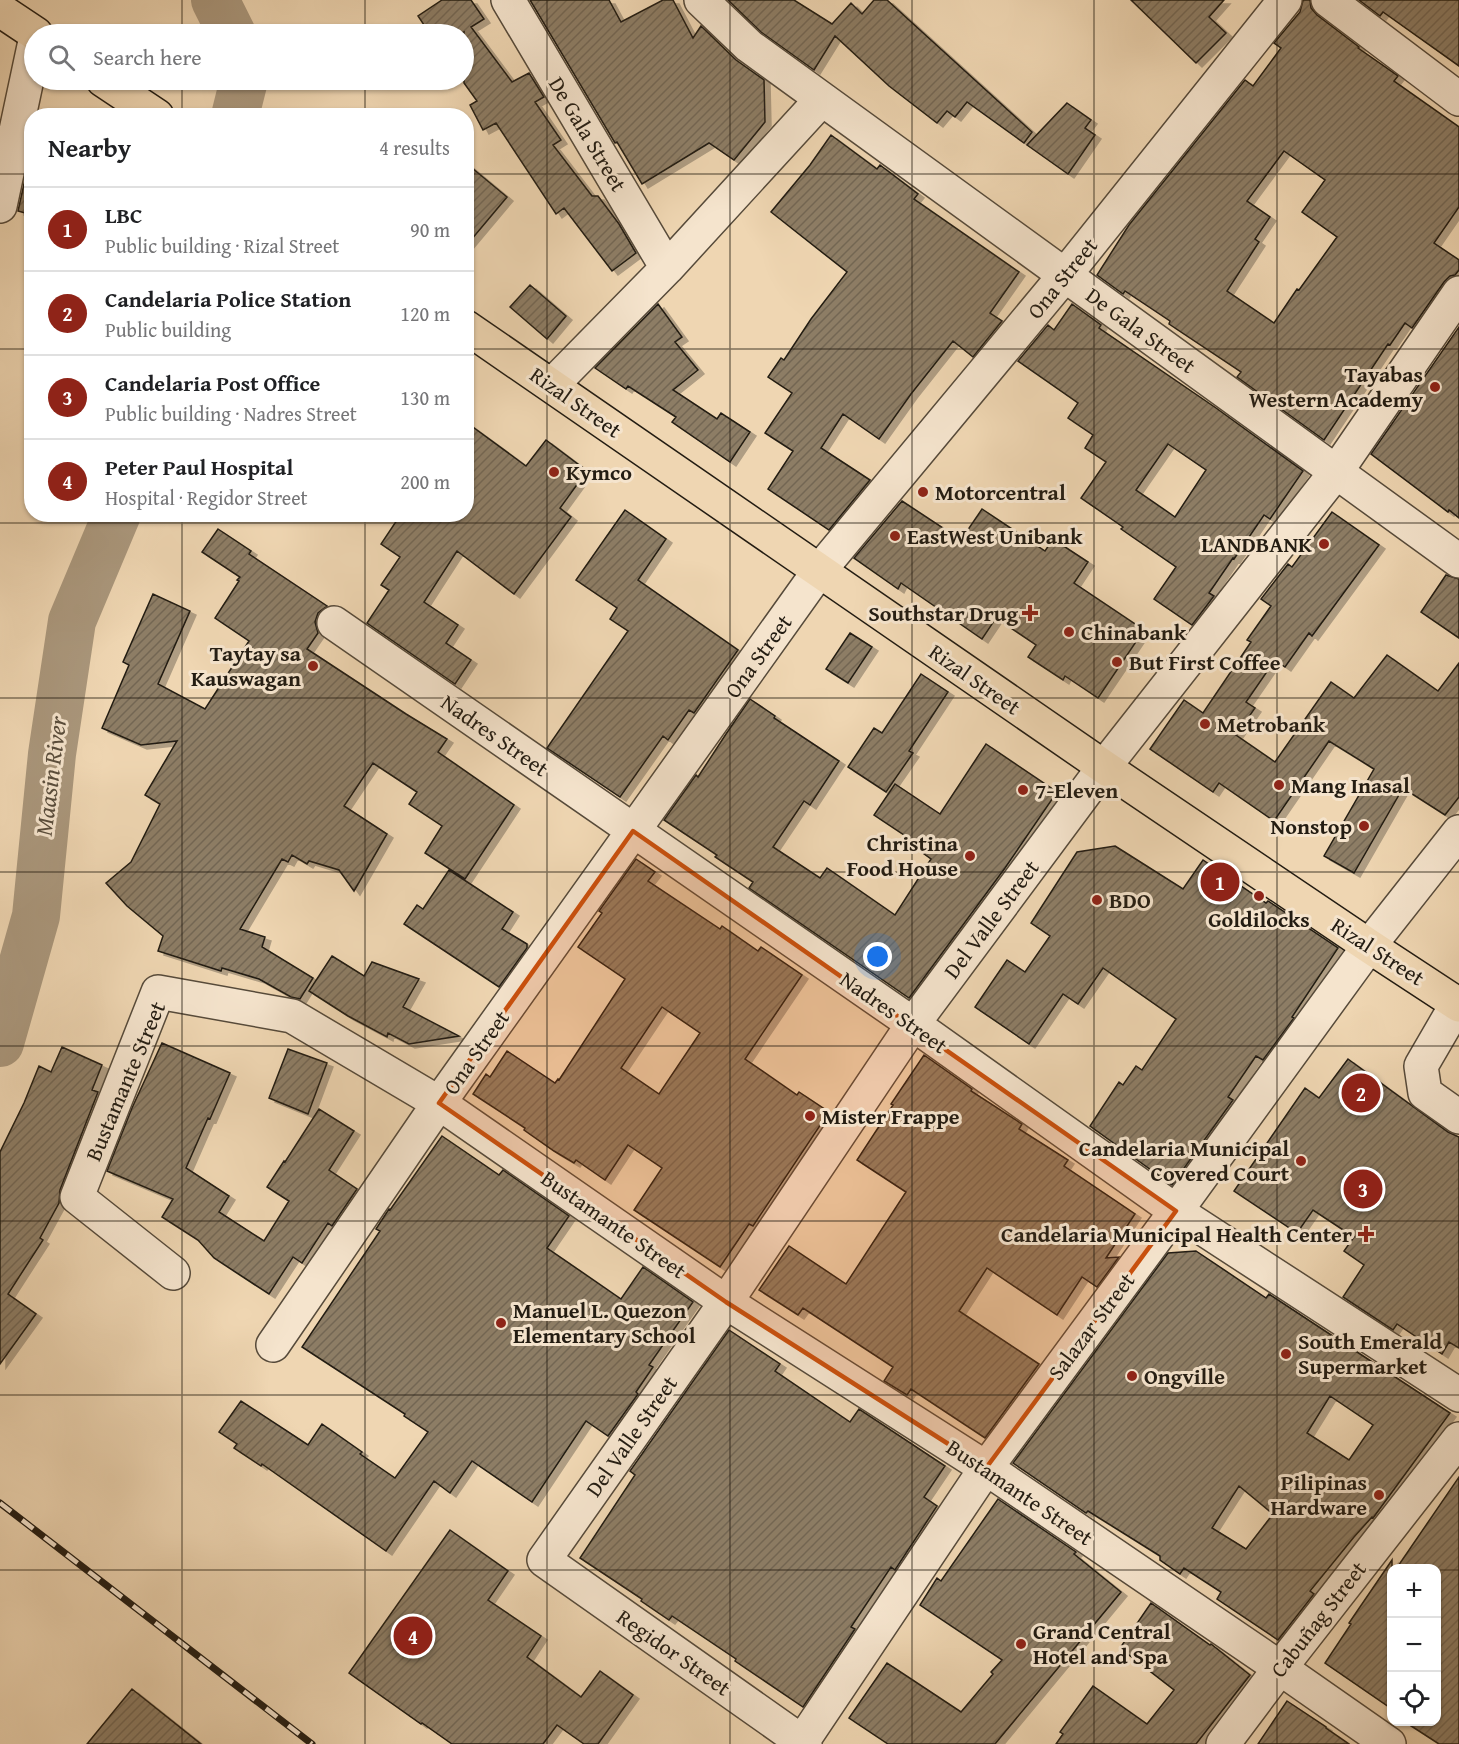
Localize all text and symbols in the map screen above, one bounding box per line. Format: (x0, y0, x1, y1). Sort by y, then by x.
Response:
search box (24, 24, 474, 90)
icon: search (45, 41, 78, 74)
text: Search here (93, 41, 202, 73)
street label: De Gala Street (541, 70, 635, 198)
text: Nearby (48, 128, 131, 167)
text: 4 results (379, 133, 450, 162)
text: LBC (105, 199, 142, 231)
text: 1 (62, 215, 73, 244)
text: 90 m (410, 215, 450, 244)
street label: Ona Street (1019, 230, 1105, 326)
text: Public building · Rizal Street (105, 231, 339, 260)
street label: De Gala Street (1079, 279, 1203, 381)
text: Candelaria Police Station (105, 283, 351, 315)
text: 2 (62, 299, 73, 328)
text: 120 m (400, 299, 450, 328)
text: Public building (105, 315, 231, 344)
place label: Tayabas Western Academy (1249, 358, 1424, 415)
street label: Rizal Street (524, 359, 629, 446)
text: Candelaria Post Office (105, 367, 320, 399)
marker: Tayabas Western Academy (1428, 380, 1442, 394)
text: 3 (62, 383, 73, 412)
text: 130 m (400, 383, 450, 412)
text: Public building · Nadres Street (105, 399, 357, 428)
text: Peter Paul Hospital (105, 451, 293, 483)
place label: Kymco (566, 456, 632, 488)
marker: Kymco (547, 465, 561, 479)
text: 4 (62, 467, 73, 496)
text: 200 m (400, 467, 450, 496)
place label: Motorcentral (935, 476, 1066, 508)
text: Hospital · Regidor Street (105, 483, 308, 512)
marker: Motorcentral (916, 485, 930, 499)
place label: EastWest Unibank (907, 520, 1083, 552)
place label: LANDBANK (1201, 528, 1312, 560)
marker: EastWest Unibank (888, 529, 902, 543)
marker: LANDBANK (1317, 537, 1331, 551)
place label: Southstar Drug (868, 597, 1018, 629)
marker: Southstar Drug (1023, 606, 1037, 620)
street label: Ona Street (717, 607, 799, 704)
place label: Chinabank (1081, 616, 1187, 648)
marker: Chinabank (1062, 625, 1076, 639)
street label: Rizal Street (923, 636, 1028, 723)
place label: Taytay sa Kauswagan (191, 637, 302, 694)
place label: But First Coffee (1129, 646, 1281, 678)
marker: But First Coffee (1110, 655, 1124, 669)
marker: Taytay sa Kauswagan (306, 659, 320, 673)
street label: Nadres Street (435, 686, 555, 784)
place label: Metrobank (1217, 708, 1326, 740)
water label: Maasin River (26, 713, 75, 838)
marker: Metrobank (1198, 717, 1212, 731)
place label: Mang Inasal (1291, 769, 1410, 801)
place label: 7-Eleven (1035, 774, 1118, 806)
marker: Mang Inasal (1272, 778, 1286, 792)
marker: 7-Eleven (1016, 783, 1030, 797)
place label: Nonstop (1271, 810, 1352, 842)
marker: Nonstop (1357, 819, 1371, 833)
place label: Christina Food House (847, 827, 959, 884)
marker: Christina Food House (963, 849, 977, 863)
street label: Del Valle Street (936, 853, 1046, 985)
pin: 1 (1200, 860, 1240, 904)
place label: BDO (1109, 884, 1151, 916)
marker: Goldilocks (1252, 889, 1266, 903)
marker: BDO (1090, 893, 1104, 907)
place label: Goldilocks (1208, 903, 1310, 935)
street label: Rizal Street (1325, 909, 1431, 993)
your location (863, 942, 892, 971)
street label: Nadres Street (834, 963, 954, 1061)
street label: Bustamante Street (77, 996, 173, 1166)
street label: Ona Street (435, 1003, 517, 1101)
pin: 2 (1342, 1070, 1380, 1116)
place label: Mister Frappe (822, 1100, 960, 1132)
marker: Mister Frappe (803, 1109, 817, 1123)
place label: Candelaria Municipal Covered Court (1079, 1132, 1290, 1189)
marker: Candelaria Municipal Covered Court (1294, 1154, 1308, 1168)
street label: Bustamante Street (535, 1162, 693, 1286)
pin: 3 (1344, 1166, 1382, 1212)
place label: Candelaria Municipal Health Center (1001, 1218, 1352, 1250)
marker: Candelaria Municipal Health Center (1357, 1225, 1375, 1243)
street label: Salazar Street (1040, 1265, 1142, 1386)
place label: Manuel L. Quezon Elementary School (513, 1294, 696, 1351)
marker: Manuel L. Quezon Elementary School (494, 1316, 508, 1330)
place label: South Emerald Supermarket (1298, 1325, 1442, 1382)
marker: South Emerald Supermarket (1279, 1347, 1293, 1361)
place label: Ongville (1144, 1360, 1225, 1392)
street label: Del Valle Street (577, 1369, 685, 1503)
marker: Ongville (1125, 1369, 1139, 1383)
street label: Bustamante Street (940, 1431, 1100, 1553)
place label: Pilipinas Hardware (1271, 1466, 1367, 1523)
marker: Pilipinas Hardware (1372, 1488, 1386, 1502)
street label: Cabuñag Street (1262, 1554, 1374, 1684)
map controls (1387, 1564, 1441, 1726)
button: + (1387, 1564, 1441, 1618)
street label: Regidor Street (610, 1601, 738, 1703)
pin: 4 (394, 1614, 432, 1658)
place label: Grand Central Hotel and Spa (1033, 1615, 1171, 1672)
button: − (1387, 1618, 1441, 1672)
marker: Grand Central Hotel and Spa (1014, 1637, 1028, 1651)
button: locate (1387, 1672, 1441, 1726)

